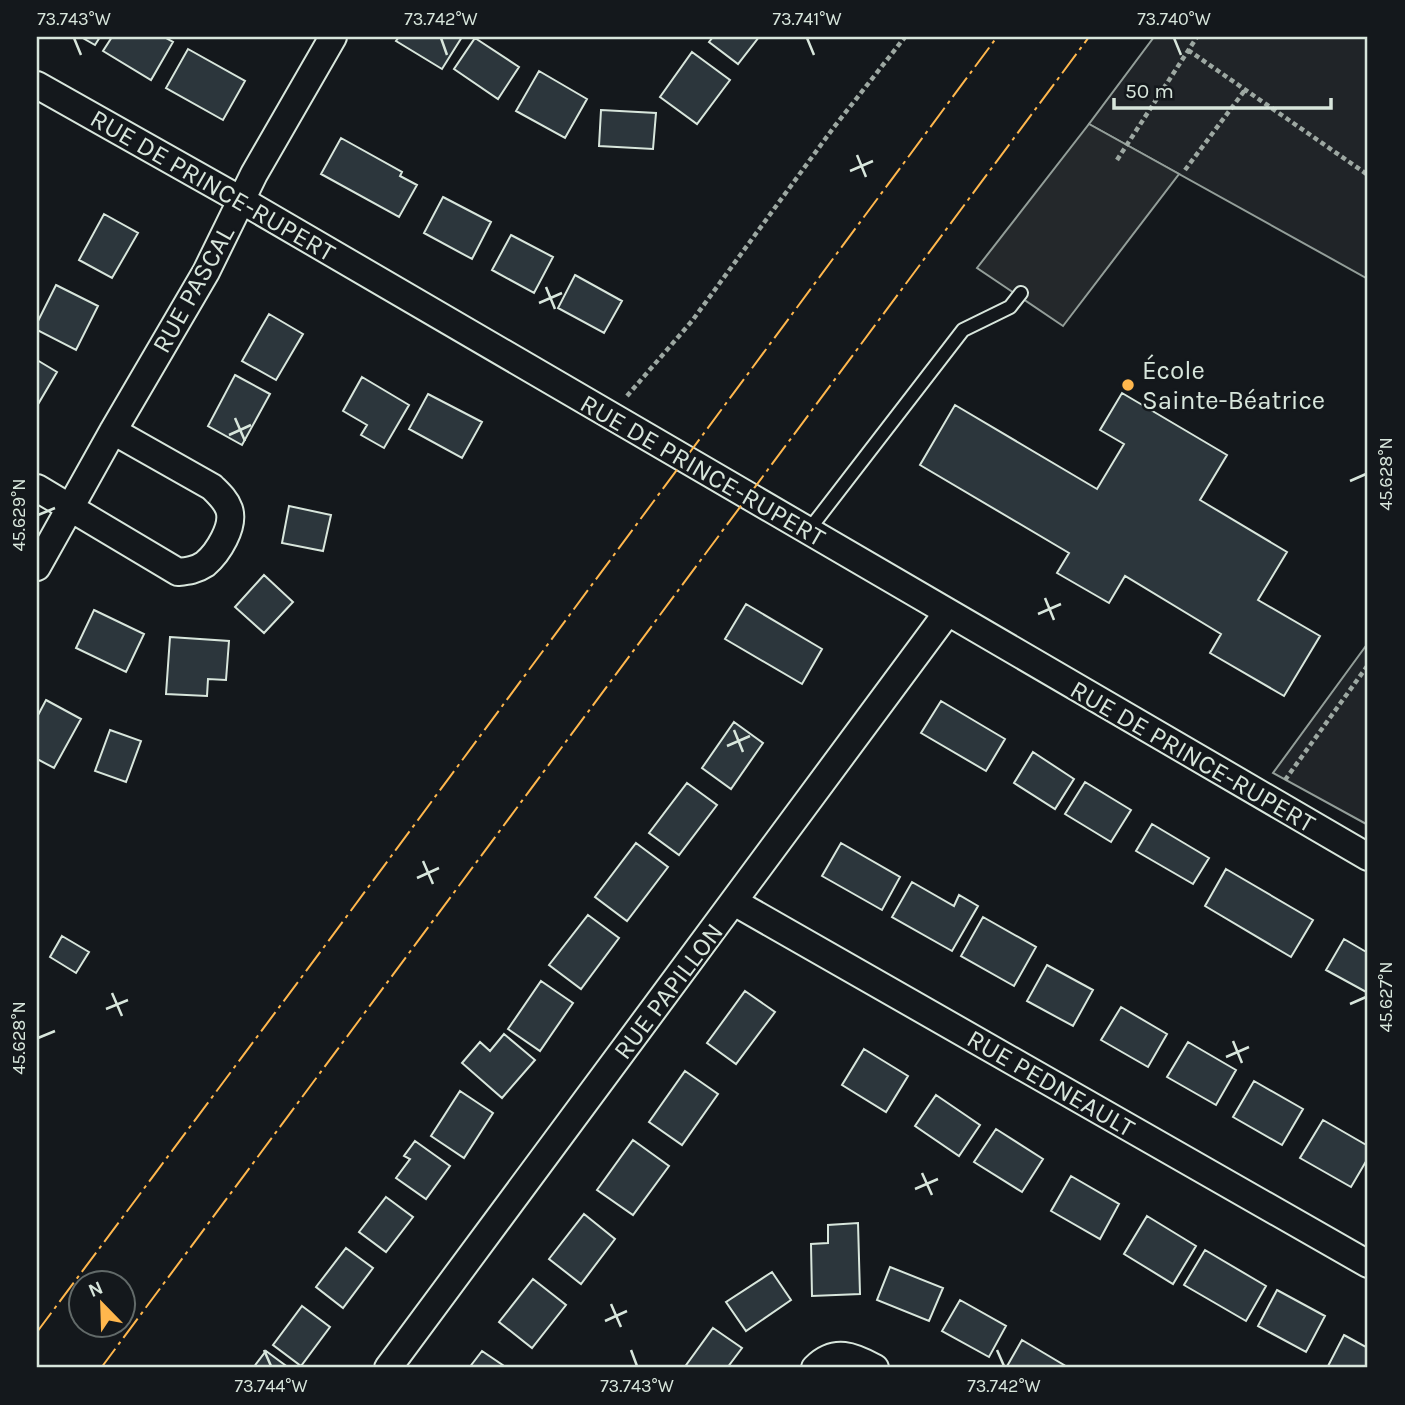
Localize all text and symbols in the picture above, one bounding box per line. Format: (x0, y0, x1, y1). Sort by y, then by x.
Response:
text: 73.743°W (37, 8, 111, 30)
text: 73.742°W (404, 8, 478, 30)
text: 73.741°W (773, 8, 841, 30)
text: 73.740°W (1137, 8, 1211, 30)
scale bar (1114, 66, 1332, 110)
text: 50 m (1125, 79, 1174, 103)
street label: RUE DE PRINCE-RUPERT (85, 103, 341, 268)
street label: RUE PASCAL (146, 220, 241, 358)
place label: École Sainte-Béatrice (1142, 354, 1325, 416)
marker: École Sainte-Béatrice (1120, 377, 1136, 393)
street label: RUE DE PRINCE-RUPERT (575, 388, 831, 553)
text: 45.628°N (1375, 437, 1397, 511)
text: 45.629°N (8, 478, 30, 552)
street label: RUE DE PRINCE-RUPERT (1065, 674, 1321, 839)
street label: RUE PAPILLON (607, 917, 730, 1066)
text: 45.627°N (1375, 961, 1397, 1033)
text: 45.628°N (8, 1001, 30, 1075)
street label: RUE PEDNEAULT (962, 1023, 1140, 1144)
north arrow (66, 1268, 136, 1338)
text: N (85, 1276, 106, 1302)
text: 73.744°W (234, 1375, 308, 1397)
text: 73.743°W (600, 1375, 674, 1397)
text: 73.742°W (967, 1375, 1041, 1397)

